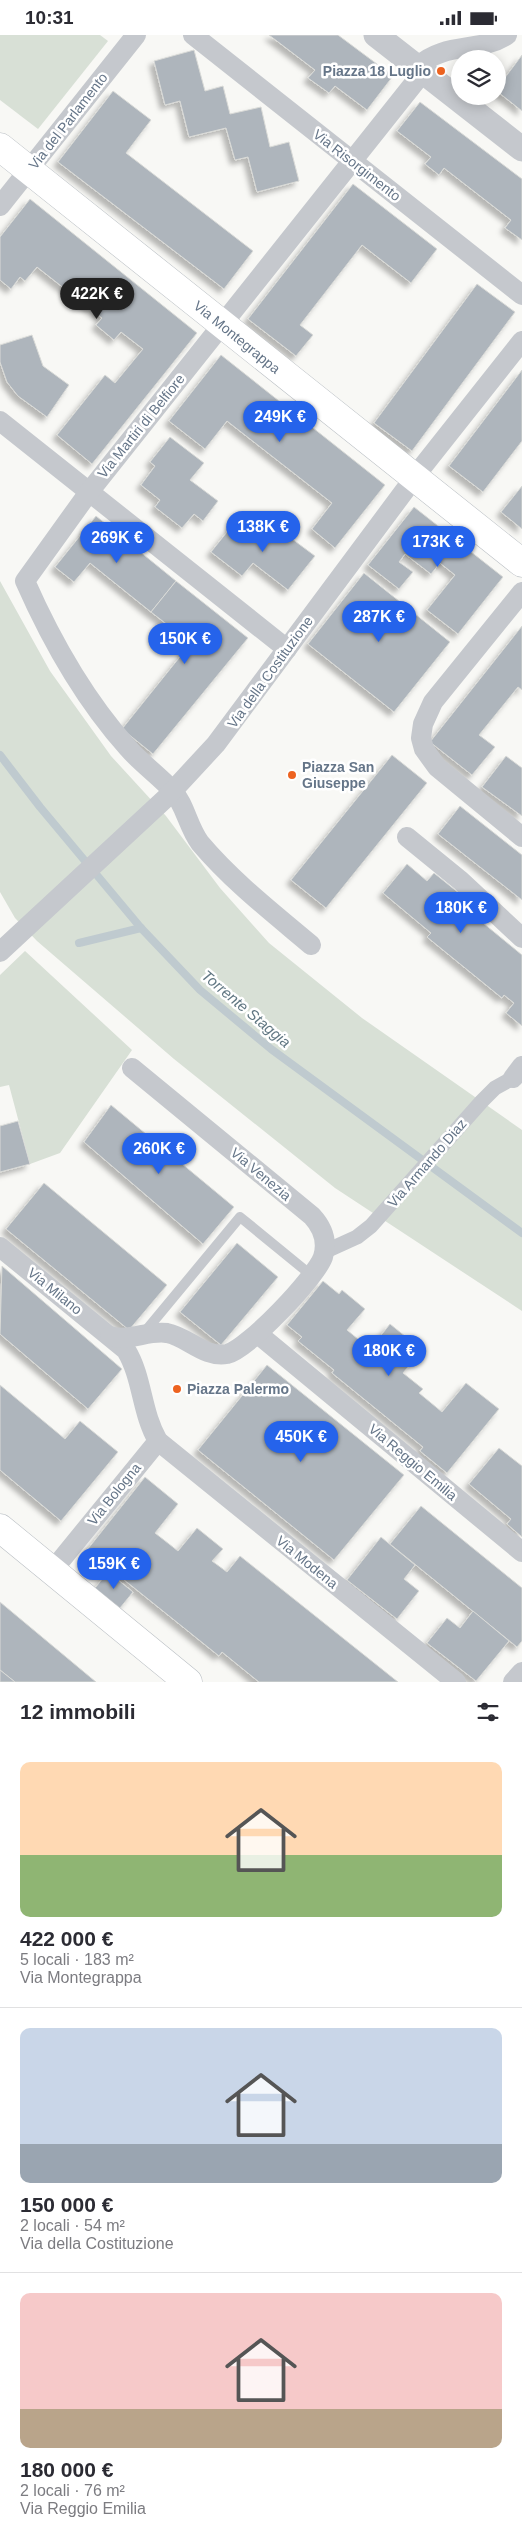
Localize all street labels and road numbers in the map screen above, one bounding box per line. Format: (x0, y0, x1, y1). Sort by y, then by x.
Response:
street label: Via del Parlamento (25, 69, 111, 172)
street label: Via Risorgimento (310, 126, 404, 204)
street label: Via Montegrappa (191, 297, 284, 377)
street label: Via Martiri di Belfiore (94, 371, 188, 481)
street label: Via della Costituzione (224, 613, 316, 731)
street label: Via Armando Diaz (384, 1116, 470, 1210)
street label: Via Venezia (228, 1144, 295, 1204)
street label: Via Milano (25, 1264, 85, 1318)
street label: Via Reggio Emilia (366, 1420, 461, 1504)
street label: Via Bologna (84, 1460, 144, 1528)
street label: Via Modena (273, 1532, 341, 1592)

